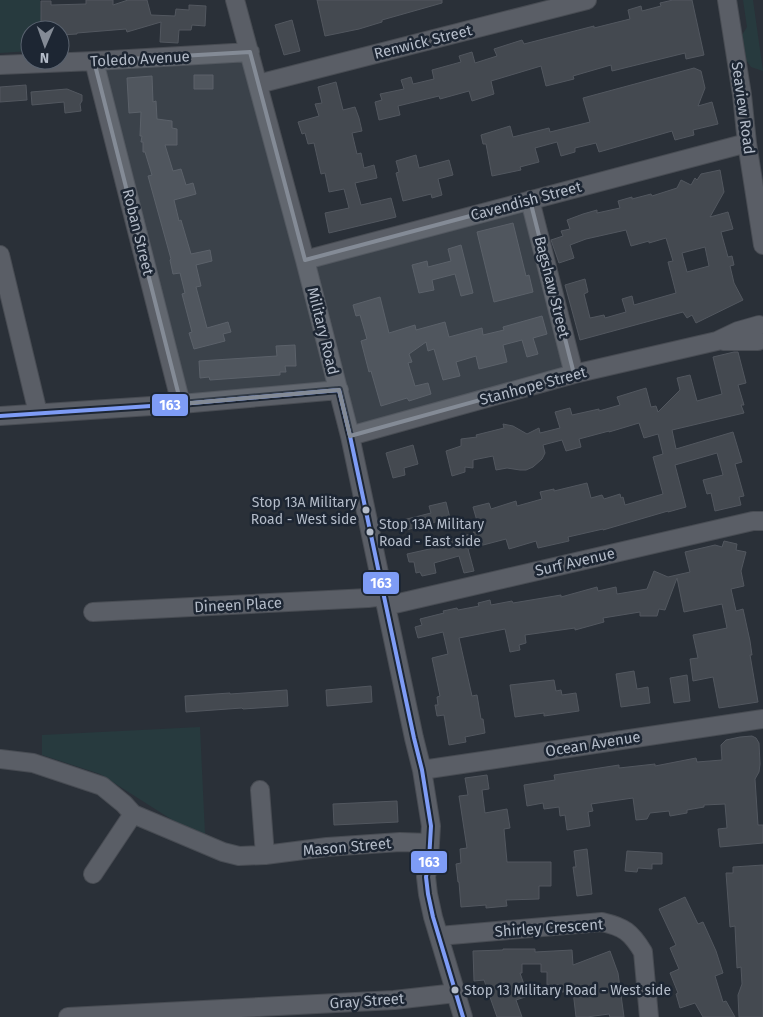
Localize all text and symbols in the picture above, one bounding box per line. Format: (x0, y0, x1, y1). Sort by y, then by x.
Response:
north arrow (20, 20, 70, 70)
street label: Renwick Street (372, 21, 474, 63)
street label: Toledo Avenue (90, 47, 190, 71)
text: N (40, 49, 50, 66)
street label: Seaview Road (728, 61, 758, 155)
street label: Cavendish Street (469, 177, 584, 224)
street label: Roban Street (119, 187, 158, 277)
street label: Bagshaw Street (531, 234, 573, 340)
street label: Military Road (303, 285, 343, 377)
street label: Stanhope Street (478, 363, 589, 409)
line badge: 163 (151, 393, 189, 417)
text: 163 (159, 397, 181, 414)
place label: Stop 13A Military Road - West side (251, 494, 357, 528)
marker: Stop 13A Military Road - West side (361, 505, 371, 515)
place label: Stop 13A Military Road - East side (379, 516, 484, 550)
marker: Stop 13A Military Road - East side (365, 527, 375, 537)
street label: Surf Avenue (533, 544, 617, 580)
line badge: 163 (362, 571, 400, 595)
text: 163 (370, 575, 392, 592)
street label: Dineen Place (194, 594, 282, 616)
street label: Ocean Avenue (544, 728, 642, 760)
street label: Mason Street (302, 834, 393, 860)
line badge: 163 (410, 850, 448, 874)
text: 163 (418, 854, 440, 871)
street label: Shirley Crescent (494, 915, 604, 941)
place label: Stop 13 Military Road - West side (464, 982, 671, 999)
marker: Stop 13 Military Road - West side (450, 985, 460, 995)
street label: Gray Street (329, 989, 405, 1013)

